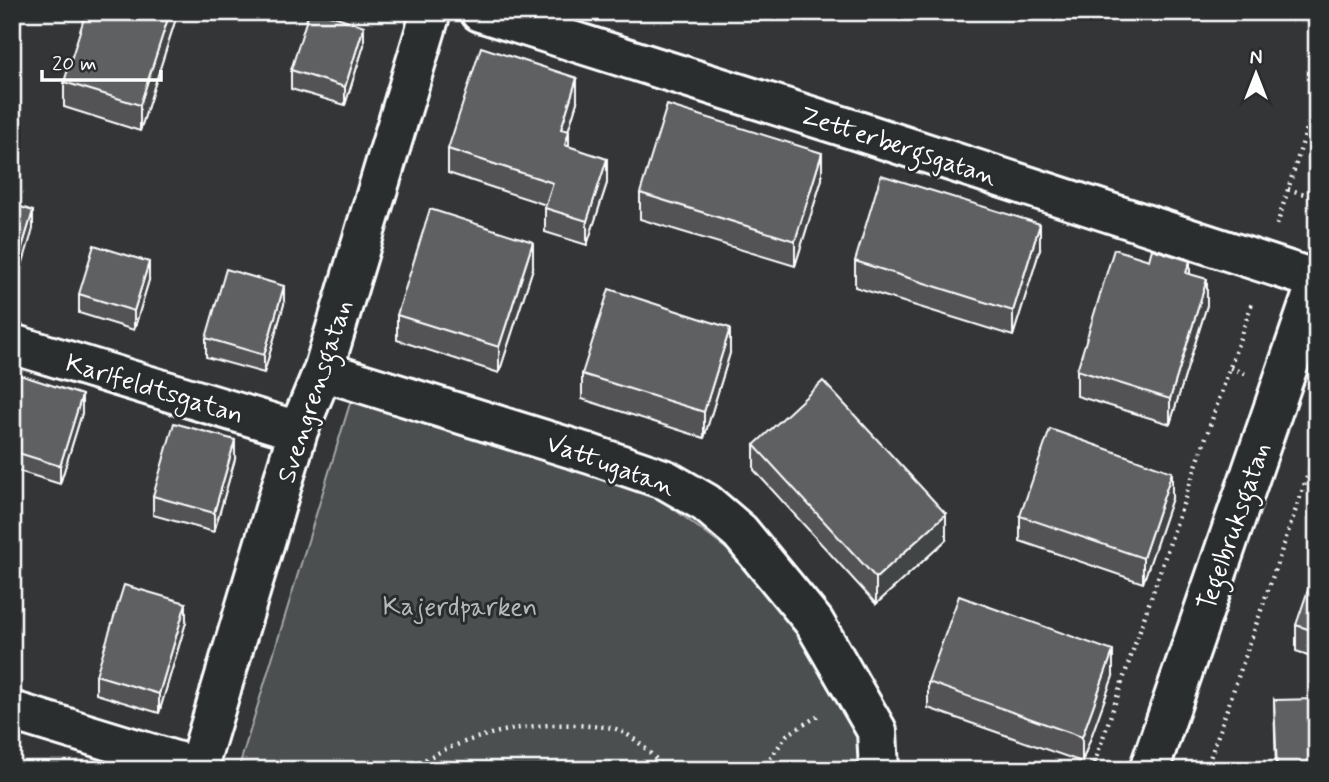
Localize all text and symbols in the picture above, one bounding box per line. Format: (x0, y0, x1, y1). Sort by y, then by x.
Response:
scale bar (42, 38, 161, 82)
north arrow (1220, 38, 1290, 108)
text: N (1250, 46, 1262, 71)
text: 20 m (52, 50, 97, 78)
street label: Zetterbergsgatan (795, 99, 1001, 198)
street label: Svengrensgatan (270, 296, 364, 489)
street label: Karlfeldtsgatan (61, 347, 248, 435)
street label: Vattugatan (541, 427, 679, 505)
street label: Tegelbruksgatan (1190, 438, 1282, 616)
park label: Kajerdparken (383, 591, 537, 625)

